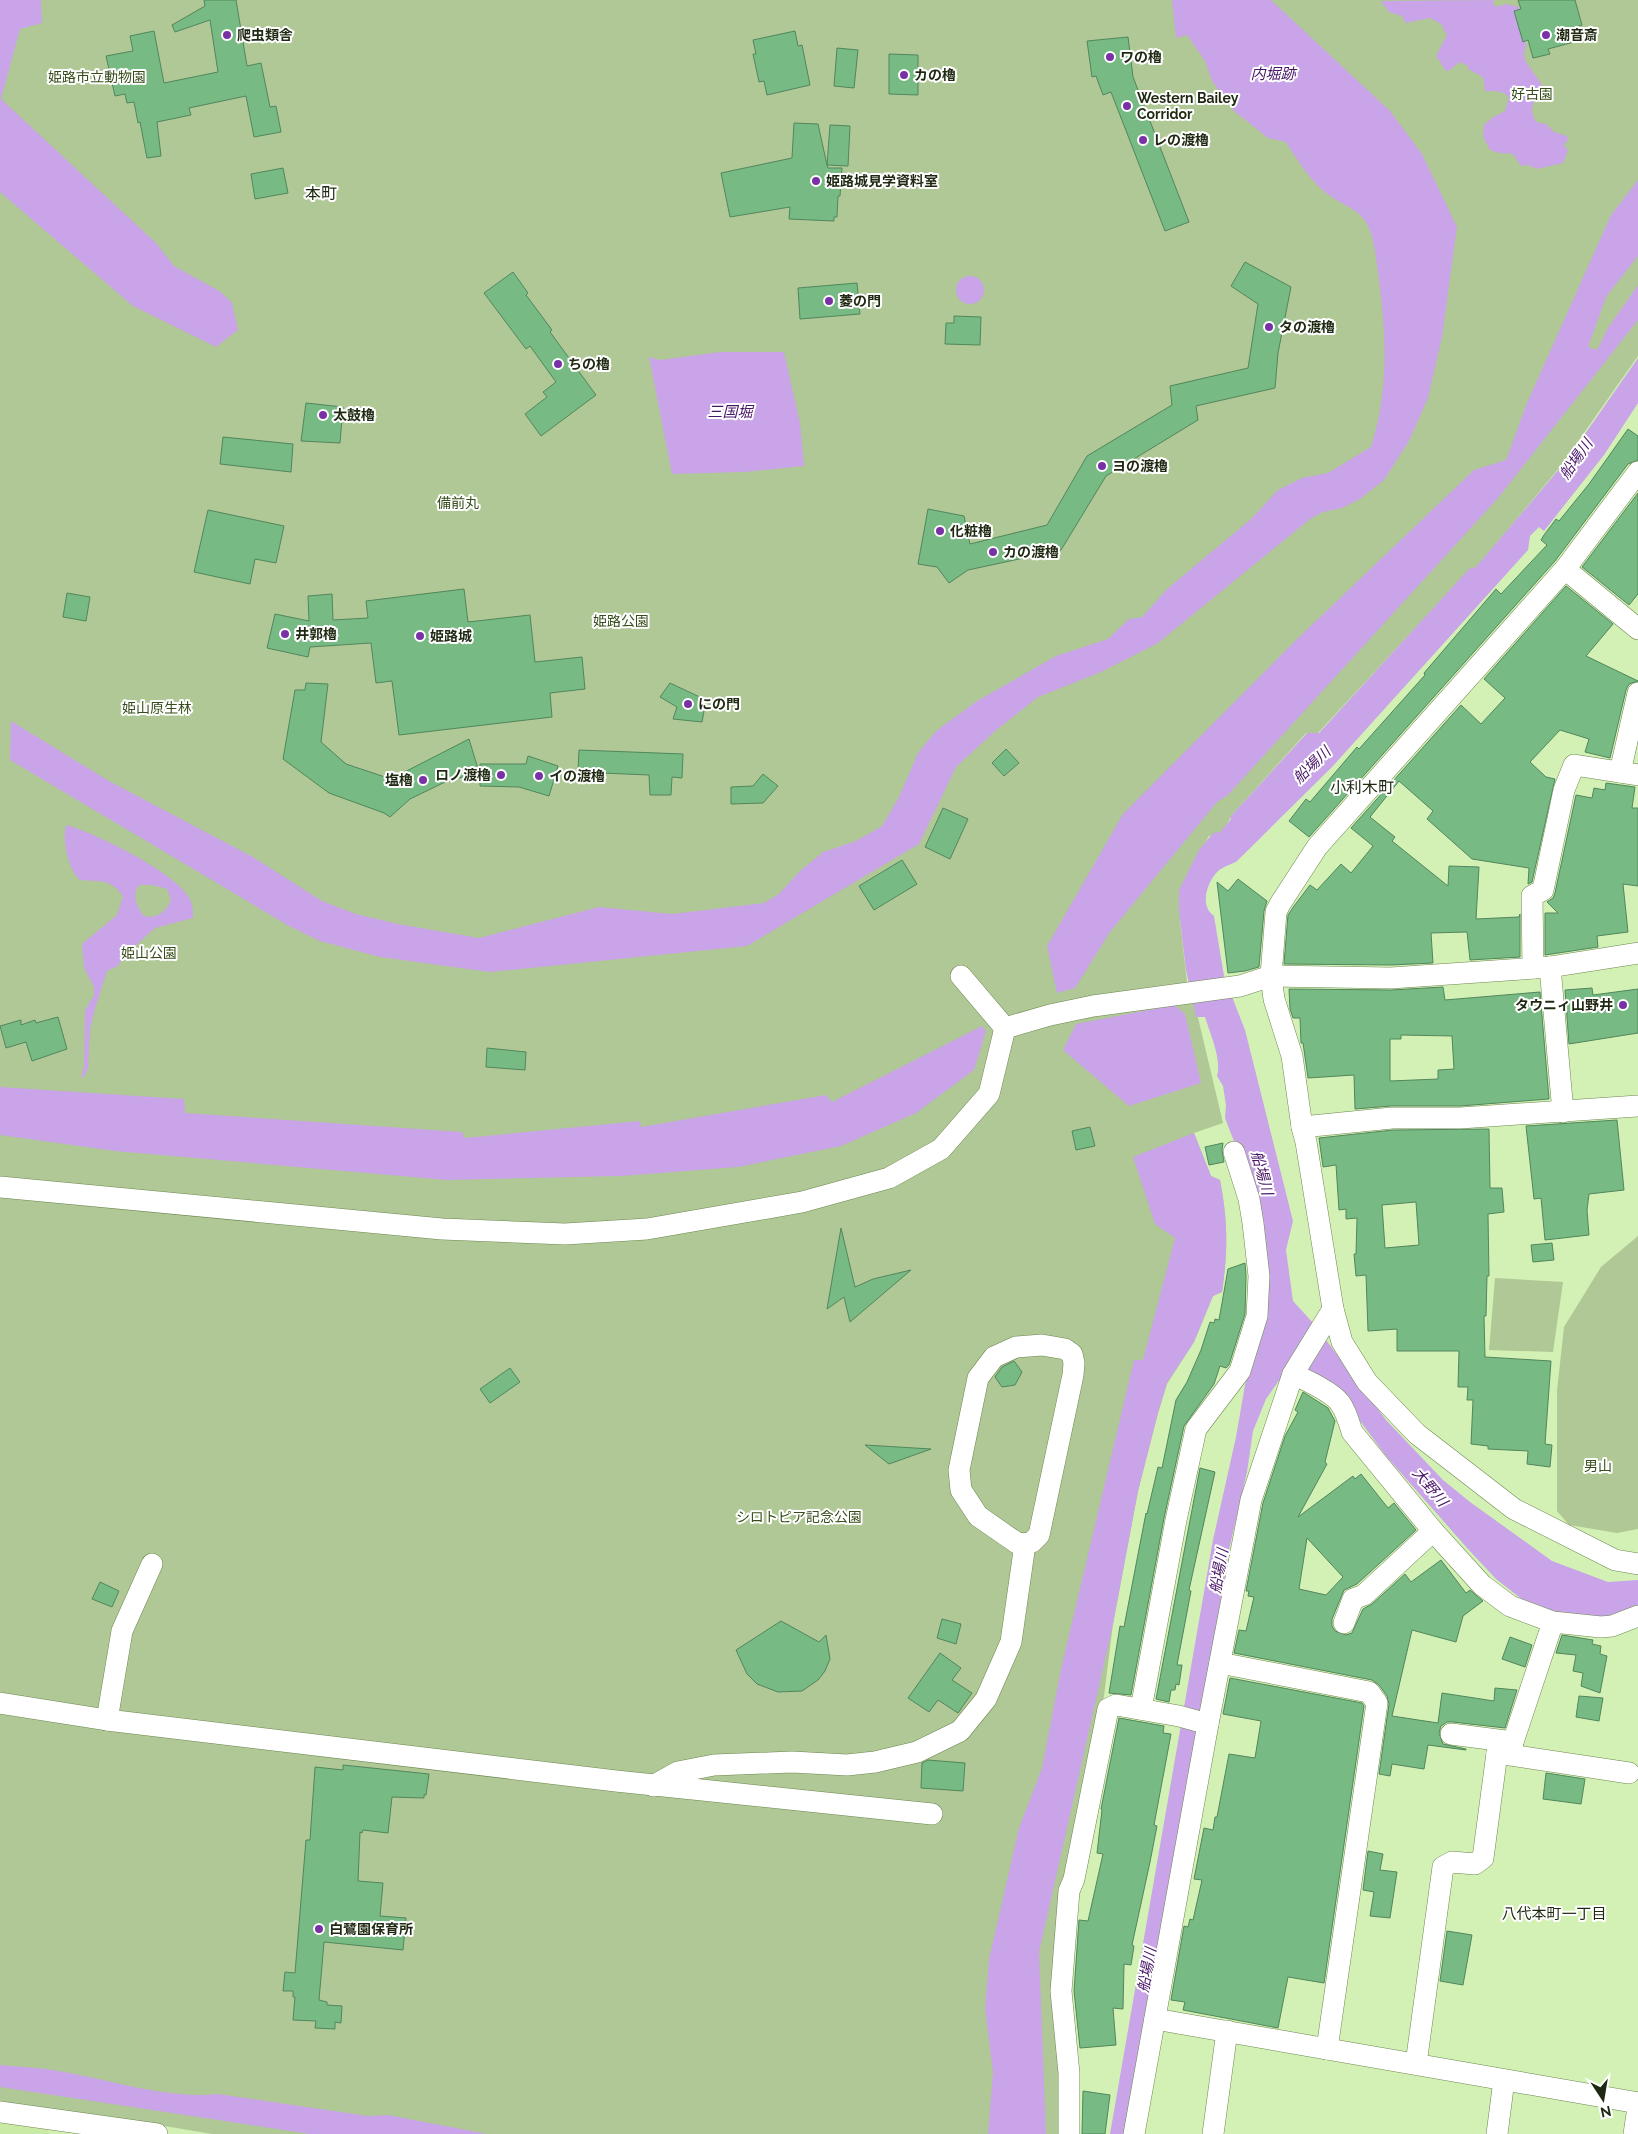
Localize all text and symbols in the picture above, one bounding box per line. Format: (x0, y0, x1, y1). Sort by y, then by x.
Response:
place label: 爬虫類舎 (237, 27, 293, 43)
place label: 潮音斎 (1556, 27, 1598, 43)
marker: 爬虫類舎 (221, 29, 233, 41)
marker: 潮音斎 (1540, 29, 1552, 41)
place label: ワの櫓 (1120, 49, 1162, 65)
marker: ワの櫓 (1104, 51, 1116, 63)
water label: 内堀跡 (1250, 65, 1297, 83)
place label: カの櫓 (914, 67, 956, 83)
park label: 姫路市立動物園 (48, 69, 146, 85)
marker: カの櫓 (898, 69, 910, 81)
park label: 好古園 (1511, 86, 1553, 102)
place label: Western Bailey Corridor (1137, 90, 1239, 122)
marker: Western Bailey Corridor (1121, 100, 1133, 112)
place label: レの渡櫓 (1153, 132, 1209, 148)
marker: レの渡櫓 (1137, 134, 1149, 146)
place label: 姫路城見学資料室 (826, 173, 938, 189)
marker: 姫路城見学資料室 (810, 175, 822, 187)
district label: 本町 (305, 184, 337, 203)
place label: 菱の門 (839, 293, 881, 309)
marker: 菱の門 (823, 295, 835, 307)
place label: タの渡櫓 (1279, 319, 1335, 335)
marker: タの渡櫓 (1263, 321, 1275, 333)
place label: ちの櫓 (568, 356, 610, 372)
marker: ちの櫓 (552, 358, 564, 370)
water label: 三国堀 (707, 403, 754, 421)
place label: 太鼓櫓 (333, 407, 375, 423)
marker: 太鼓櫓 (317, 409, 329, 421)
water label: 船場川 (1556, 434, 1597, 483)
place label: ヨの渡櫓 (1112, 458, 1168, 474)
marker: ヨの渡櫓 (1096, 460, 1108, 472)
park label: 備前丸 (437, 495, 479, 511)
place label: 化粧櫓 (950, 523, 992, 539)
marker: 化粧櫓 (934, 525, 946, 537)
place label: カの渡櫓 (1003, 544, 1059, 560)
marker: カの渡櫓 (987, 546, 999, 558)
park label: 姫路公園 (593, 613, 649, 629)
place label: 井郭櫓 (295, 626, 337, 642)
marker: 井郭櫓 (279, 628, 291, 640)
place label: 姫路城 (430, 628, 472, 644)
marker: 姫路城 (414, 630, 426, 642)
place label: にの門 (698, 696, 740, 712)
marker: にの門 (682, 698, 694, 710)
park label: 姫山原生林 (122, 700, 192, 716)
water label: 船場川 (1290, 742, 1336, 787)
place label: ロノ渡櫓 (435, 767, 491, 783)
place label: イの渡櫓 (549, 768, 605, 784)
marker: ロノ渡櫓 (495, 769, 507, 781)
marker: イの渡櫓 (533, 770, 545, 782)
place label: 塩櫓 (385, 772, 413, 788)
marker: 塩櫓 (417, 774, 429, 786)
district label: 小利木町 (1330, 778, 1394, 797)
park label: 姫山公園 (121, 945, 177, 961)
place label: タウニィ山野井 (1515, 997, 1613, 1013)
marker: タウニィ山野井 (1617, 999, 1629, 1011)
water label: 船場川 (1247, 1149, 1277, 1199)
park label: 男山 (1584, 1458, 1612, 1474)
water label: 大野川 (1409, 1464, 1453, 1512)
park label: シロトピア記念公園 (736, 1509, 862, 1525)
water label: 船場川 (1206, 1545, 1232, 1595)
district label: 八代本町一丁目 (1501, 1905, 1607, 1923)
place label: 白鷺園保育所 (329, 1921, 413, 1937)
marker: 白鷺園保育所 (313, 1923, 325, 1935)
water label: 船場川 (1134, 1944, 1160, 1994)
north arrow (1578, 2074, 1628, 2124)
text: N (1599, 2103, 1613, 2121)

